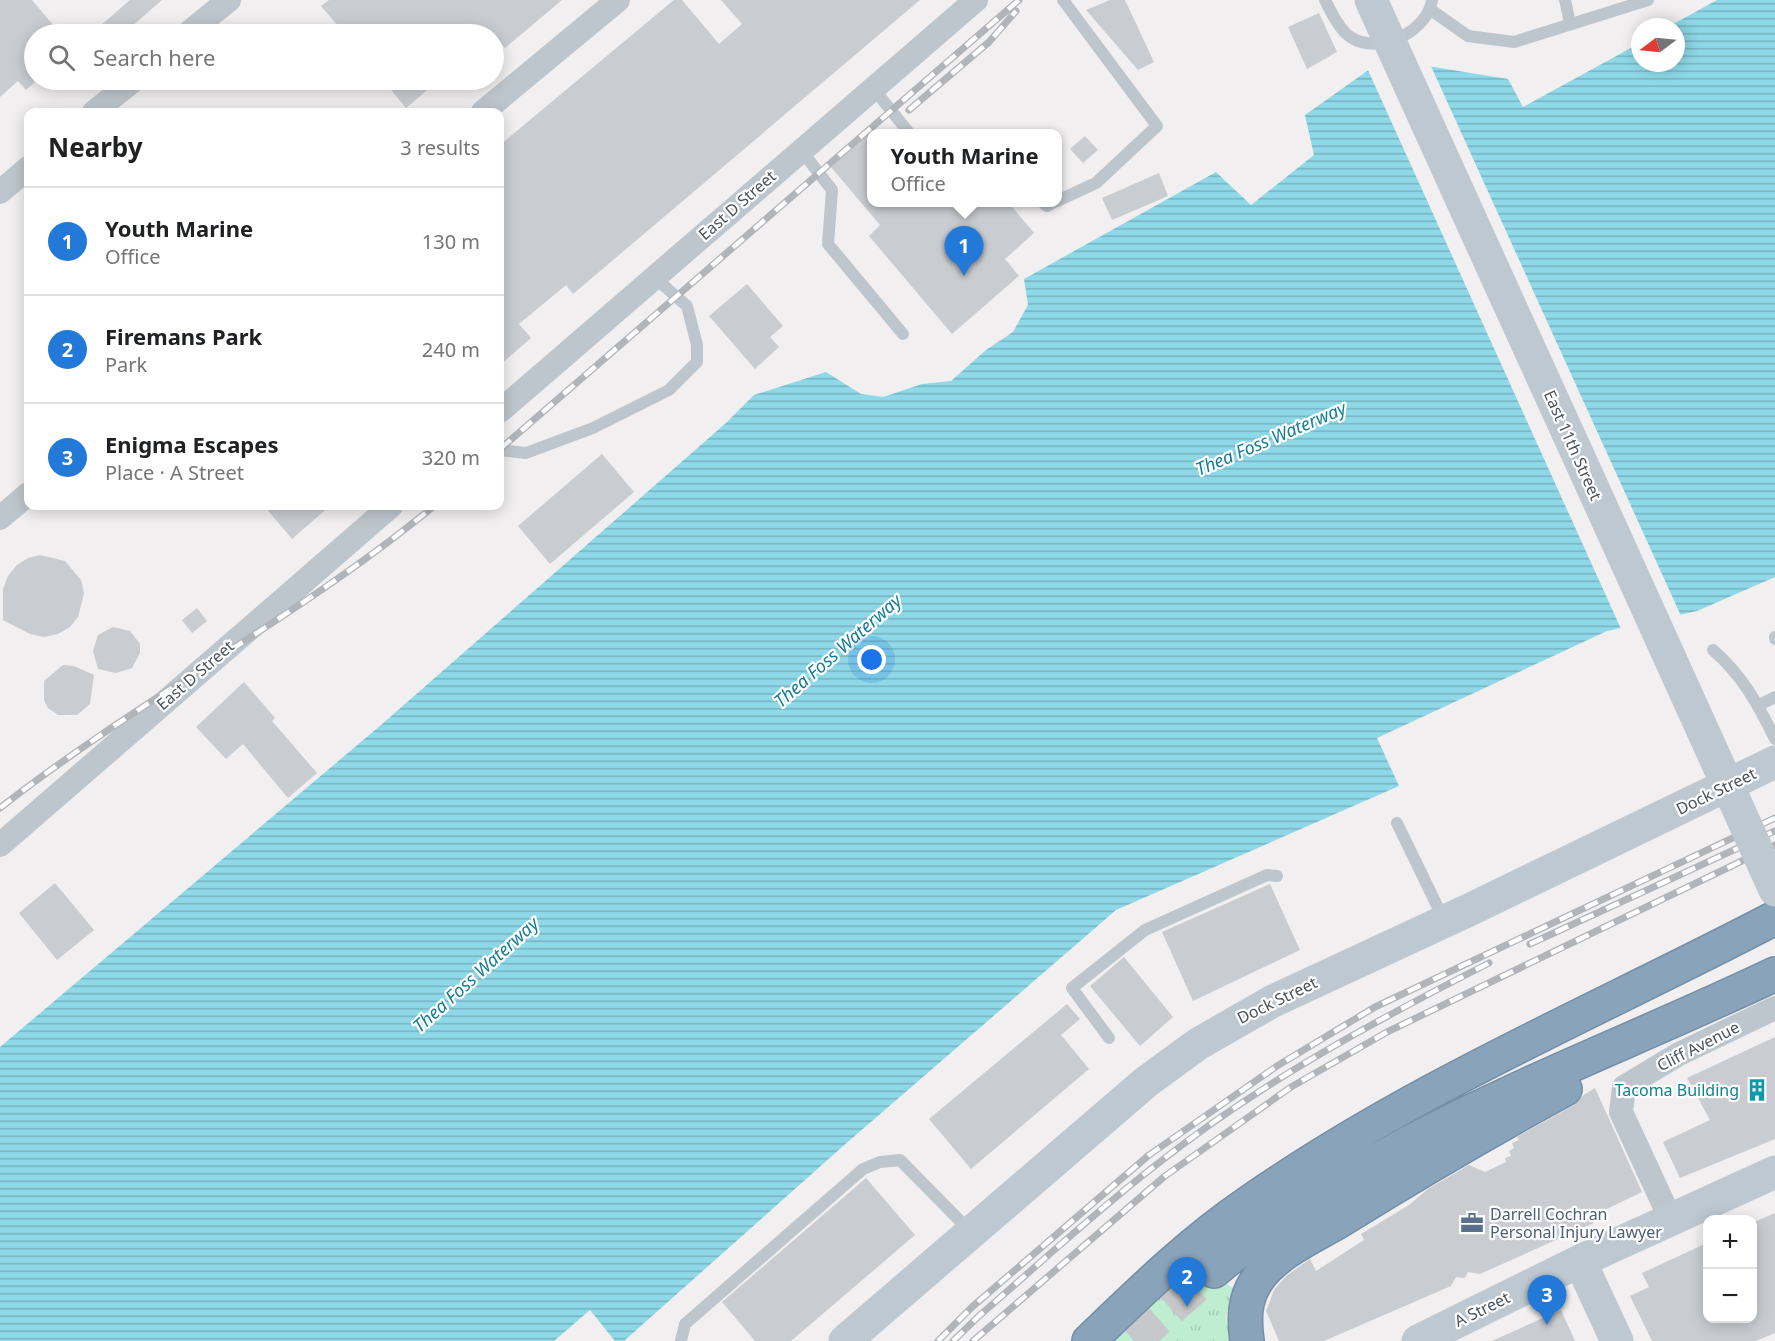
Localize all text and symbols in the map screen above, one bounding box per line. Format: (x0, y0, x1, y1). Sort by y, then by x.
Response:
north arrow (1631, 18, 1685, 72)
search box (24, 24, 504, 90)
icon: search (45, 41, 78, 74)
text: Search here (93, 42, 215, 72)
text: Nearby (48, 129, 143, 165)
popup (867, 129, 1062, 207)
text: 3 results (400, 134, 480, 161)
text: Youth Marine (890, 140, 1039, 170)
street label: East D Street (694, 165, 781, 245)
text: Office (890, 170, 946, 197)
text: Youth Marine (105, 213, 253, 243)
pin: 1 (944, 226, 984, 276)
text: 1 (62, 228, 73, 255)
text: 130 m (422, 228, 480, 255)
text: Office (105, 243, 160, 270)
text: Firemans Park (105, 321, 262, 351)
text: 2 (62, 336, 73, 363)
text: 240 m (422, 336, 480, 363)
text: Park (105, 351, 147, 378)
street label: East 11th Street (1539, 386, 1607, 504)
water label: Thea Foss Waterway (1192, 395, 1351, 481)
text: Enigma Escapes (105, 429, 278, 459)
text: 3 (62, 444, 73, 471)
text: 320 m (422, 444, 480, 471)
text: Place · A Street (105, 459, 244, 486)
water label: Thea Foss Waterway (769, 587, 907, 712)
street label: East D Street (152, 635, 239, 715)
your location (857, 645, 886, 674)
street label: Dock Street (1672, 762, 1760, 820)
water label: Thea Foss Waterway (407, 910, 544, 1037)
street label: Dock Street (1233, 971, 1321, 1029)
street label: Cliff Avenue (1653, 1016, 1743, 1076)
building icon: Tacoma Building (1744, 1077, 1770, 1103)
place label: Tacoma Building (1615, 1079, 1739, 1101)
place label: Darrell Cochran Personal Injury Lawyer (1490, 1203, 1662, 1243)
office icon: Darrell Cochran Personal Injury Lawyer (1459, 1210, 1485, 1236)
map controls (1703, 1215, 1757, 1323)
button: + (1703, 1215, 1757, 1269)
pin: 2 (1168, 1258, 1206, 1307)
button: − (1703, 1269, 1757, 1323)
pin: 3 (1528, 1276, 1566, 1325)
street label: A Street (1451, 1286, 1514, 1332)

